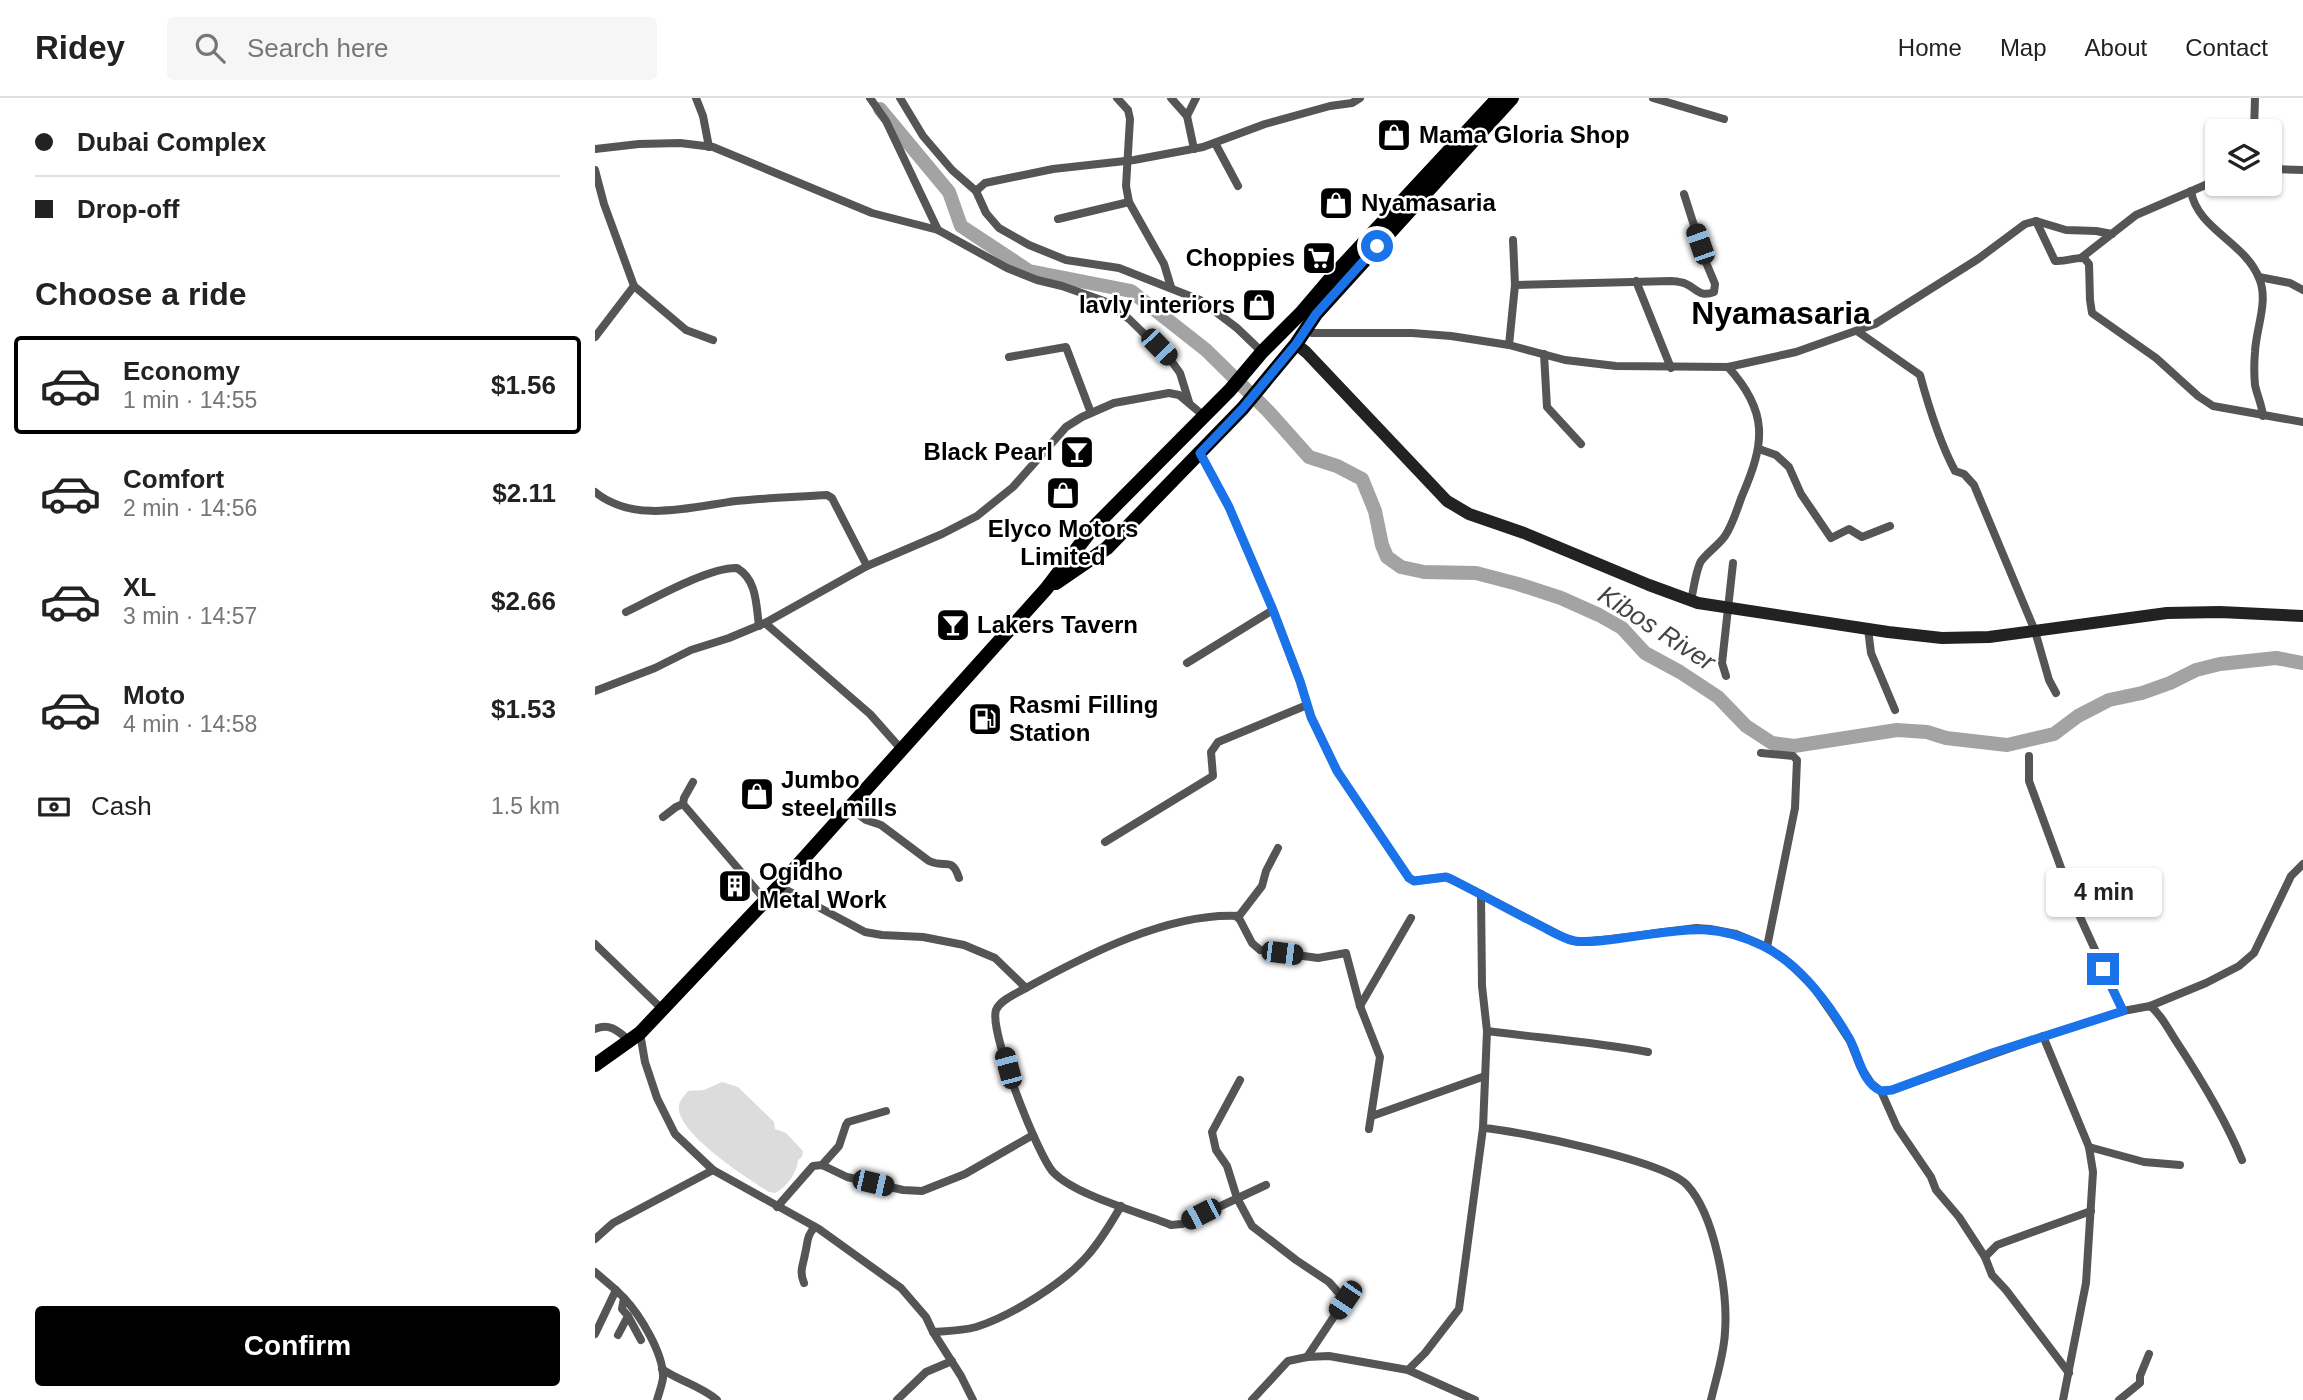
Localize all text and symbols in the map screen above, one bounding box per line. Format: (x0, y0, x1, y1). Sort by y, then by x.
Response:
search box (167, 17, 657, 80)
text: Ridey (35, 29, 125, 66)
icon: search (191, 29, 229, 67)
text: Search here (247, 33, 389, 63)
text: Home (1898, 34, 1962, 61)
text: Map (2000, 34, 2047, 61)
text: About (2085, 34, 2147, 61)
text: Contact (2185, 34, 2268, 61)
shop icon: Mama Gloria Shop (1375, 116, 1413, 154)
map controls (2205, 119, 2282, 196)
button: layers (2205, 119, 2282, 196)
place label: Mama Gloria Shop (1419, 121, 1630, 148)
text: Dubai Complex (77, 127, 266, 157)
shop icon: Nyamasaria (1317, 184, 1355, 222)
place label: Nyamasaria (1361, 189, 1496, 216)
text: Drop-off (77, 194, 180, 224)
car (1684, 221, 1717, 267)
route start (1361, 230, 1393, 262)
supermarket icon: Choppies (1300, 239, 1338, 277)
place label: Choppies (1186, 244, 1295, 271)
text: Choose a ride (35, 276, 247, 312)
shop icon: lavly interiors (1240, 286, 1278, 324)
place label: lavly interiors (1079, 291, 1235, 318)
district label: Nyamasaria (1691, 295, 1871, 331)
car (1137, 325, 1182, 369)
icon: car (39, 354, 102, 417)
text: Economy (123, 356, 240, 386)
text: $1.56 (491, 370, 556, 400)
text: 1 min · 14:55 (123, 387, 257, 413)
bar icon: Black Pearl (1058, 433, 1096, 471)
place label: Black Pearl (924, 438, 1053, 465)
icon: car (39, 462, 102, 525)
text: Comfort (123, 464, 224, 494)
shop icon: Elyco Motors Limited (1044, 474, 1082, 512)
text: $2.11 (492, 478, 556, 508)
text: 2 min · 14:56 (123, 495, 257, 521)
place label: Elyco Motors Limited (988, 515, 1138, 570)
icon: car (39, 570, 102, 633)
text: XL (123, 572, 156, 602)
water label: Kibos River (1593, 579, 1722, 678)
text: $2.66 (491, 586, 556, 616)
text: 3 min · 14:57 (123, 603, 257, 629)
bar icon: Lakers Tavern (934, 606, 972, 644)
place label: Lakers Tavern (977, 611, 1138, 638)
icon: car (39, 678, 102, 741)
text: Moto (123, 680, 185, 710)
place label: Rasmi Filling Station (1009, 691, 1158, 746)
text: $1.53 (491, 694, 556, 724)
fuel station icon: Rasmi Filling Station (966, 700, 1004, 738)
text: 4 min · 14:58 (123, 711, 257, 737)
place label: Jumbo steel mills (781, 766, 897, 821)
shop icon: Jumbo steel mills (738, 775, 776, 813)
icon: cash (35, 788, 73, 826)
text: Cash (91, 791, 152, 821)
text: 1.5 km (491, 793, 560, 819)
place label: Ogidho Metal Work (759, 858, 887, 913)
building icon: Ogidho Metal Work (716, 867, 754, 905)
callout: 4 min (2045, 868, 2161, 916)
text: 4 min (2074, 879, 2134, 905)
car (1260, 940, 1305, 966)
route end (2087, 953, 2119, 985)
car (993, 1045, 1024, 1091)
car (851, 1168, 896, 1198)
car (1178, 1195, 1225, 1233)
car (1325, 1277, 1366, 1323)
button: Confirm (35, 1306, 560, 1386)

